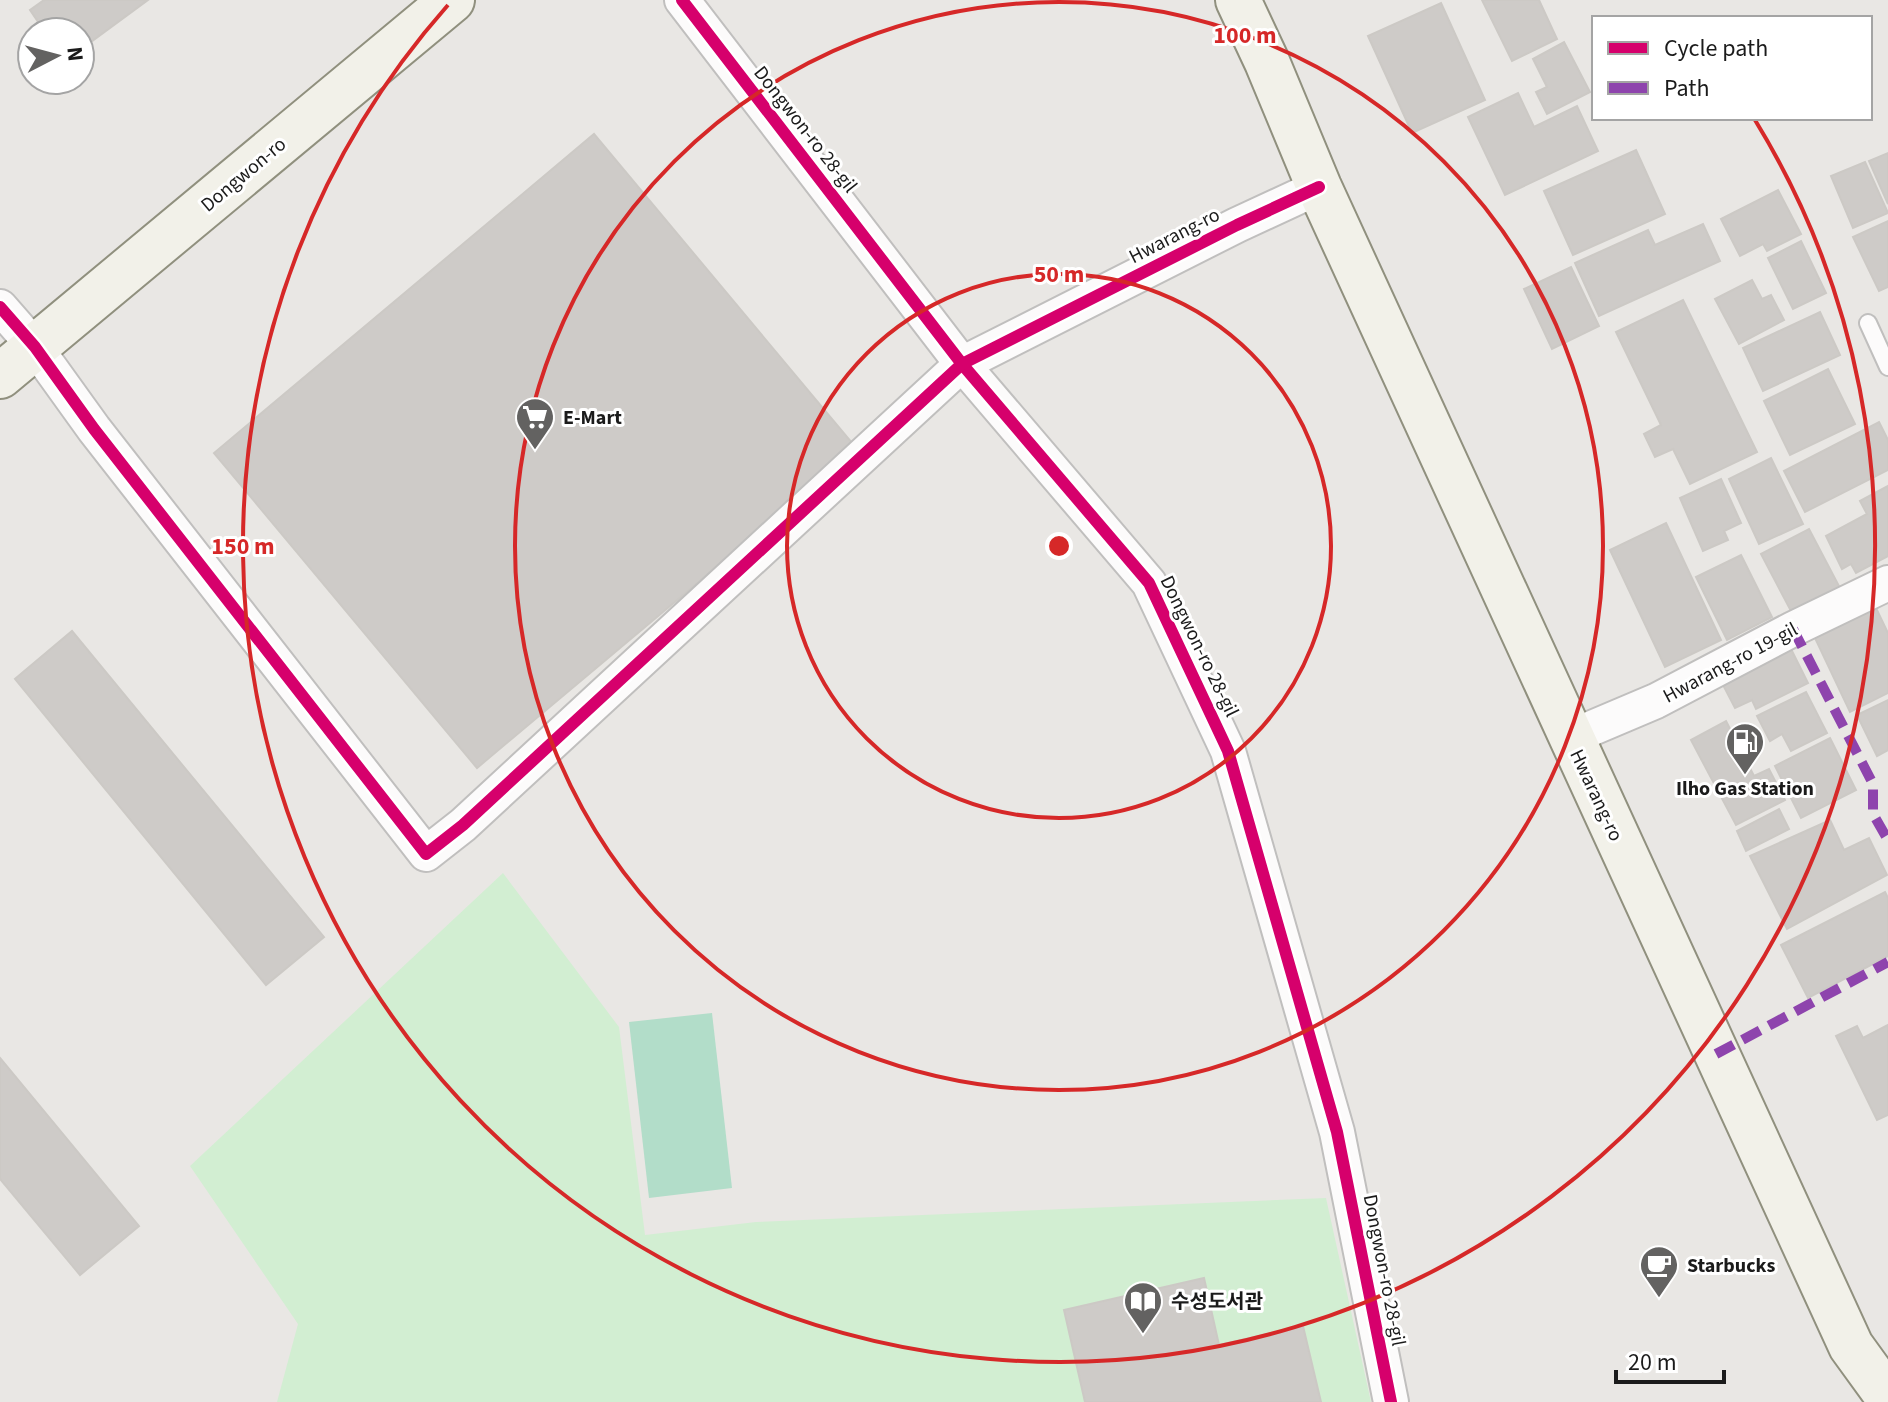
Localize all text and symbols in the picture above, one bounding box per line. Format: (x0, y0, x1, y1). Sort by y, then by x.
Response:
north arrow (16, 16, 96, 96)
legend (1592, 16, 1872, 120)
text: 100 m (1213, 18, 1277, 53)
text: Cycle path (1664, 31, 1768, 66)
text: N (58, 45, 92, 63)
street label: Dongwon-ro 28-gil (747, 60, 864, 199)
text: Path (1664, 71, 1710, 106)
street label: Dongwon-ro (195, 131, 292, 219)
street label: Hwarang-ro (1124, 201, 1225, 271)
text: 50 m (1034, 257, 1084, 292)
supermarket icon: E-Mart (514, 396, 556, 451)
place label: E-Mart (563, 404, 622, 432)
text: 150 m (211, 529, 275, 564)
centre of rings (1045, 532, 1073, 560)
street label: Dongwon-ro 28-gil (1153, 571, 1245, 722)
street label: Hwarang-ro 19-gil (1658, 616, 1803, 710)
fuel station icon: Ilho Gas Station (1724, 721, 1766, 776)
street label: Hwarang-ro (1563, 745, 1630, 846)
place label: Ilho Gas Station (1676, 775, 1814, 803)
street label: Dongwon-ro 28-gil (1356, 1192, 1412, 1349)
cafe icon: Starbucks (1638, 1244, 1680, 1299)
place label: Starbucks (1687, 1252, 1775, 1280)
library icon: 수성도서관 (1122, 1280, 1164, 1335)
place label: 수성도서관 (1171, 1288, 1264, 1316)
scale bar (1616, 1334, 1724, 1384)
text: 20 m (1628, 1345, 1677, 1380)

